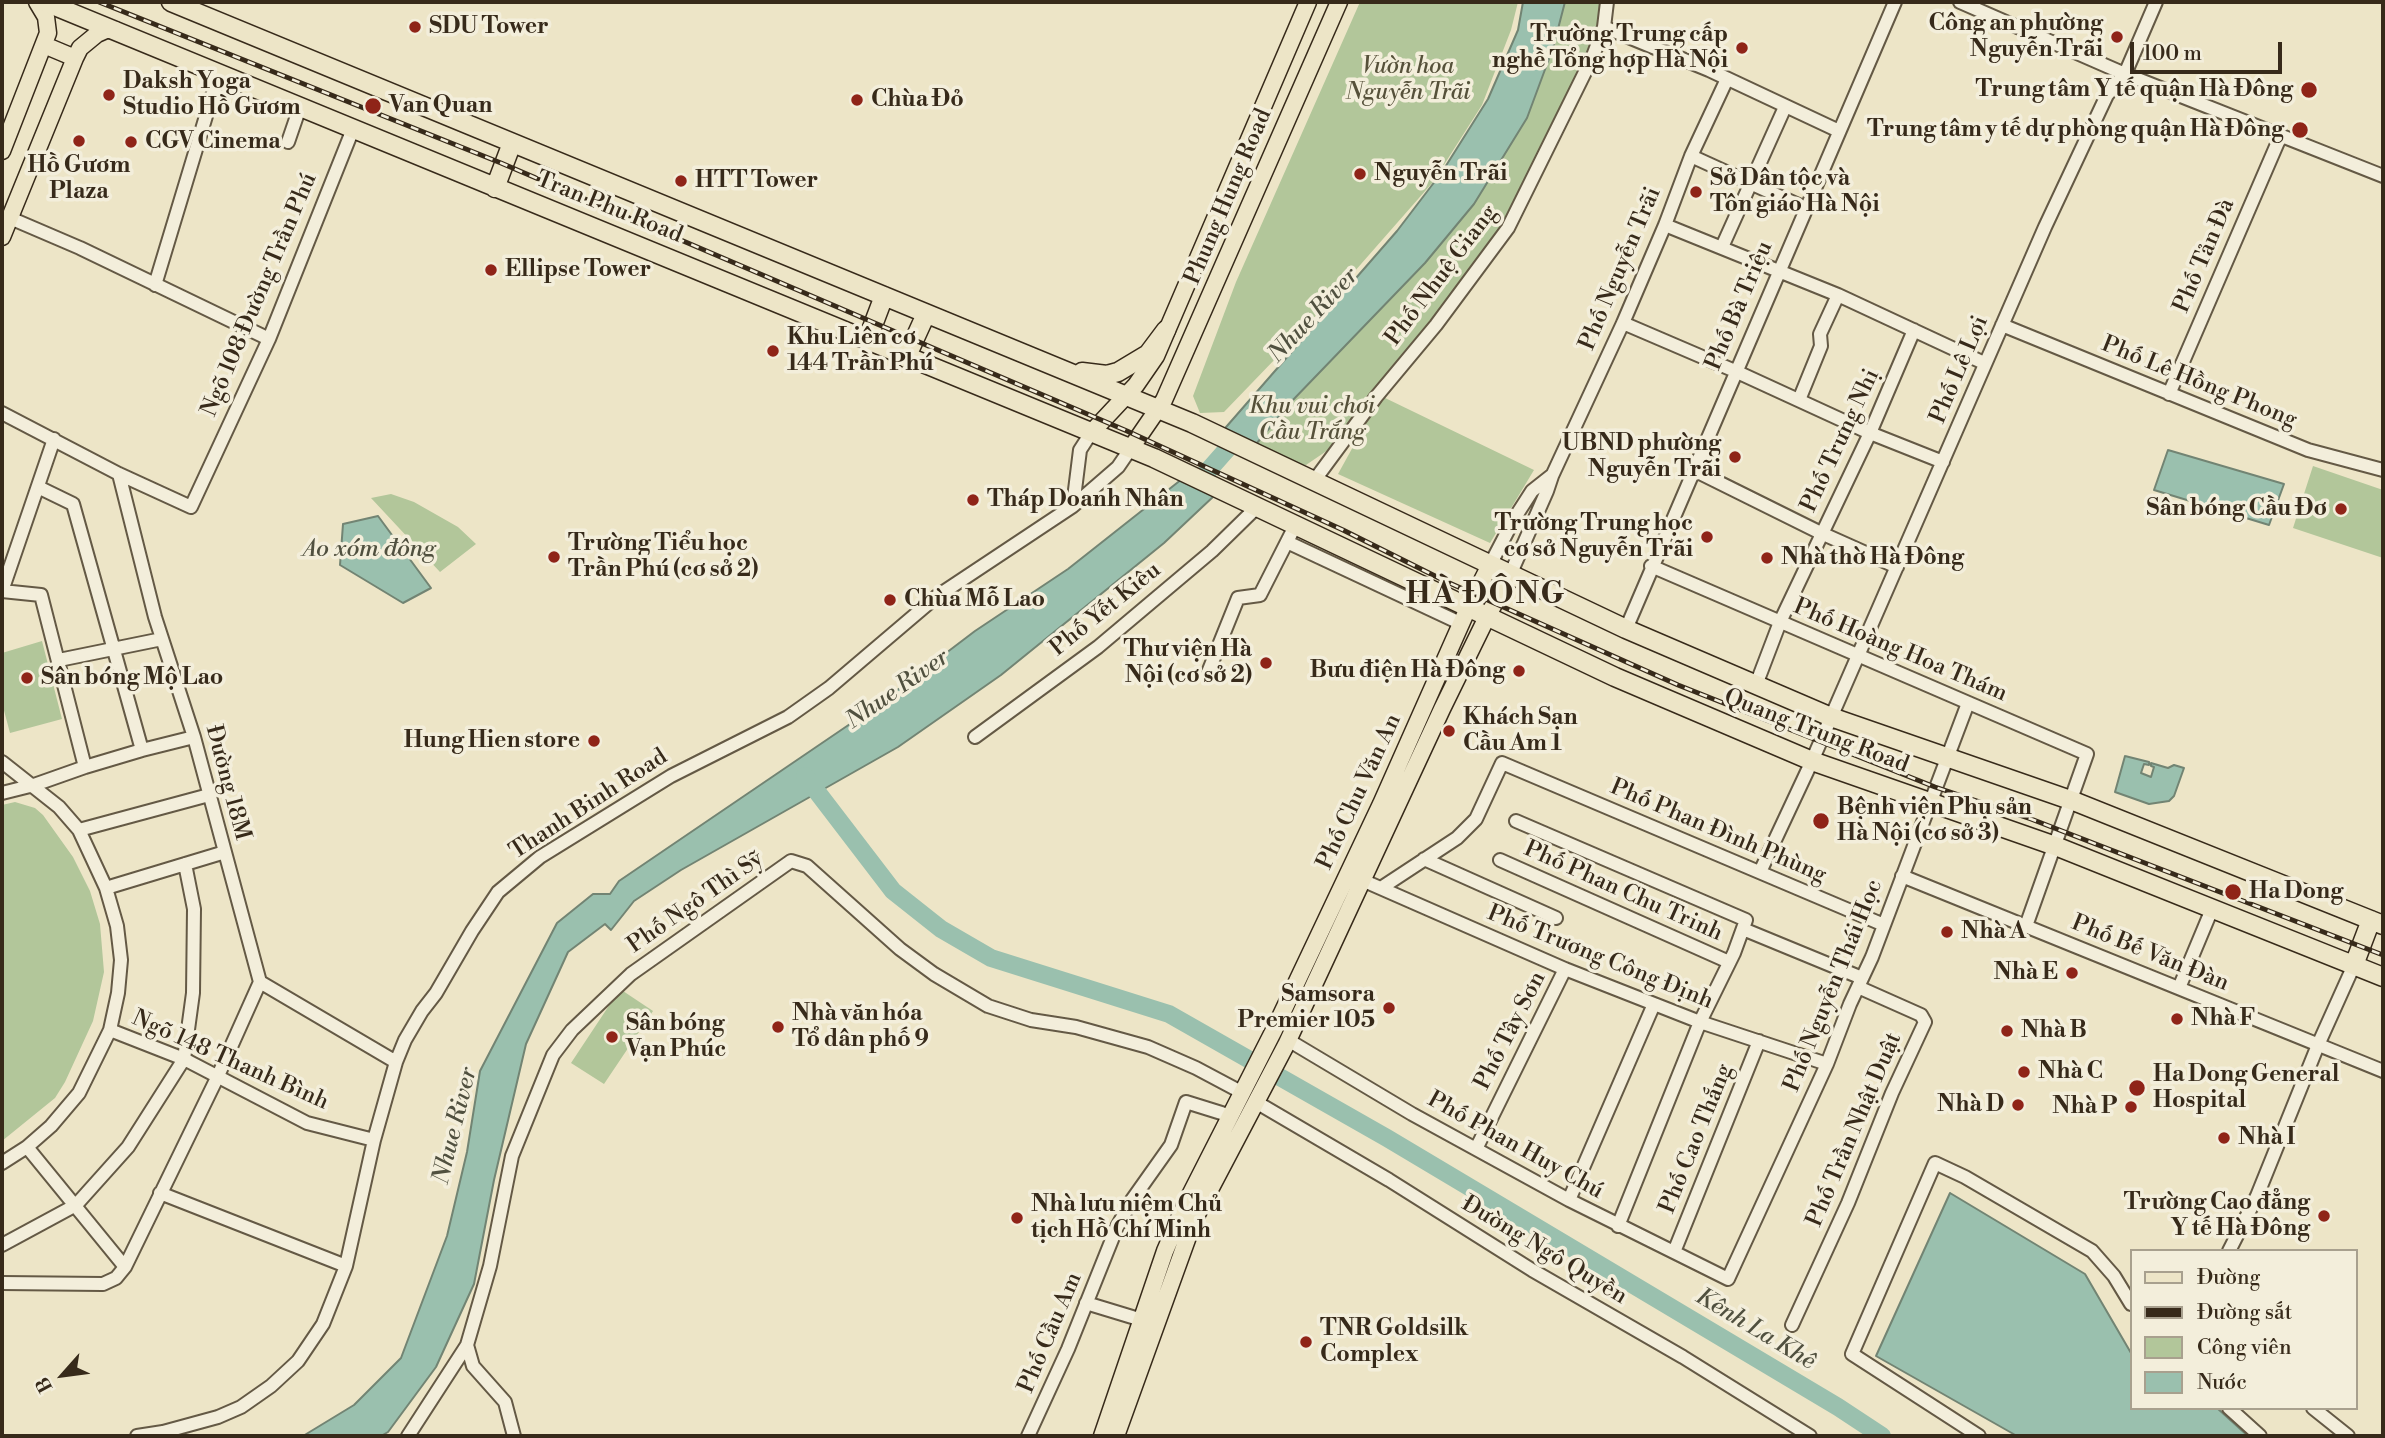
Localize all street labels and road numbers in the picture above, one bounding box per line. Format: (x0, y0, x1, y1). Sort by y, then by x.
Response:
street label: Phung Hung Road (1180, 105, 1278, 289)
street label: Tran Phu Road (532, 166, 686, 250)
street label: Ngõ 108 Đường Trần Phú (196, 169, 324, 421)
street label: Phố Nguyễn Trãi (1574, 183, 1668, 355)
street label: Phố Tản Đà (2169, 195, 2241, 317)
street label: Phố Nhuệ Giang (1380, 200, 1504, 352)
street label: Phố Bà Triệu (1700, 237, 1780, 375)
street label: Phố Lê Lợi (1925, 312, 1995, 428)
street label: Phố Lê Hồng Phong (2097, 331, 2301, 435)
street label: Phố Trưng Nhị (1796, 365, 1886, 517)
street label: Phố Yết Kiêu (1045, 557, 1167, 663)
street label: Phố Hoàng Hoa Thám (1789, 593, 2011, 709)
street label: Quang Trung Road (1720, 684, 1912, 780)
street label: Phố Chu Văn An (1312, 710, 1408, 874)
street label: Đường 18M (198, 722, 256, 844)
street label: Thanh Binh Road (505, 744, 673, 866)
street label: Phố Phan Đình Phùng (1606, 774, 1830, 890)
street label: Phố Phan Chu Trinh (1519, 836, 1727, 948)
street label: Phố Ngô Thì Sỹ (623, 846, 769, 960)
street label: Phố Nguyễn Thái Học (1779, 876, 1889, 1096)
street label: Phố Trương Công Định (1483, 900, 1717, 1016)
street label: Phố Bế Văn Đàn (2067, 910, 2233, 998)
street label: Phố Tây Sơn (1469, 967, 1553, 1095)
street label: Ngõ 148 Thanh Bình (127, 1005, 333, 1117)
street label: Phố Trần Nhật Duật (1802, 1029, 1908, 1231)
street label: Phố Cao Thắng (1654, 1060, 1740, 1218)
street label: Phố Phan Huy Chú (1422, 1086, 1608, 1206)
street label: Đường Ngô Quyền (1456, 1191, 1632, 1311)
street label: Phố Cầu Am (1013, 1269, 1089, 1397)

